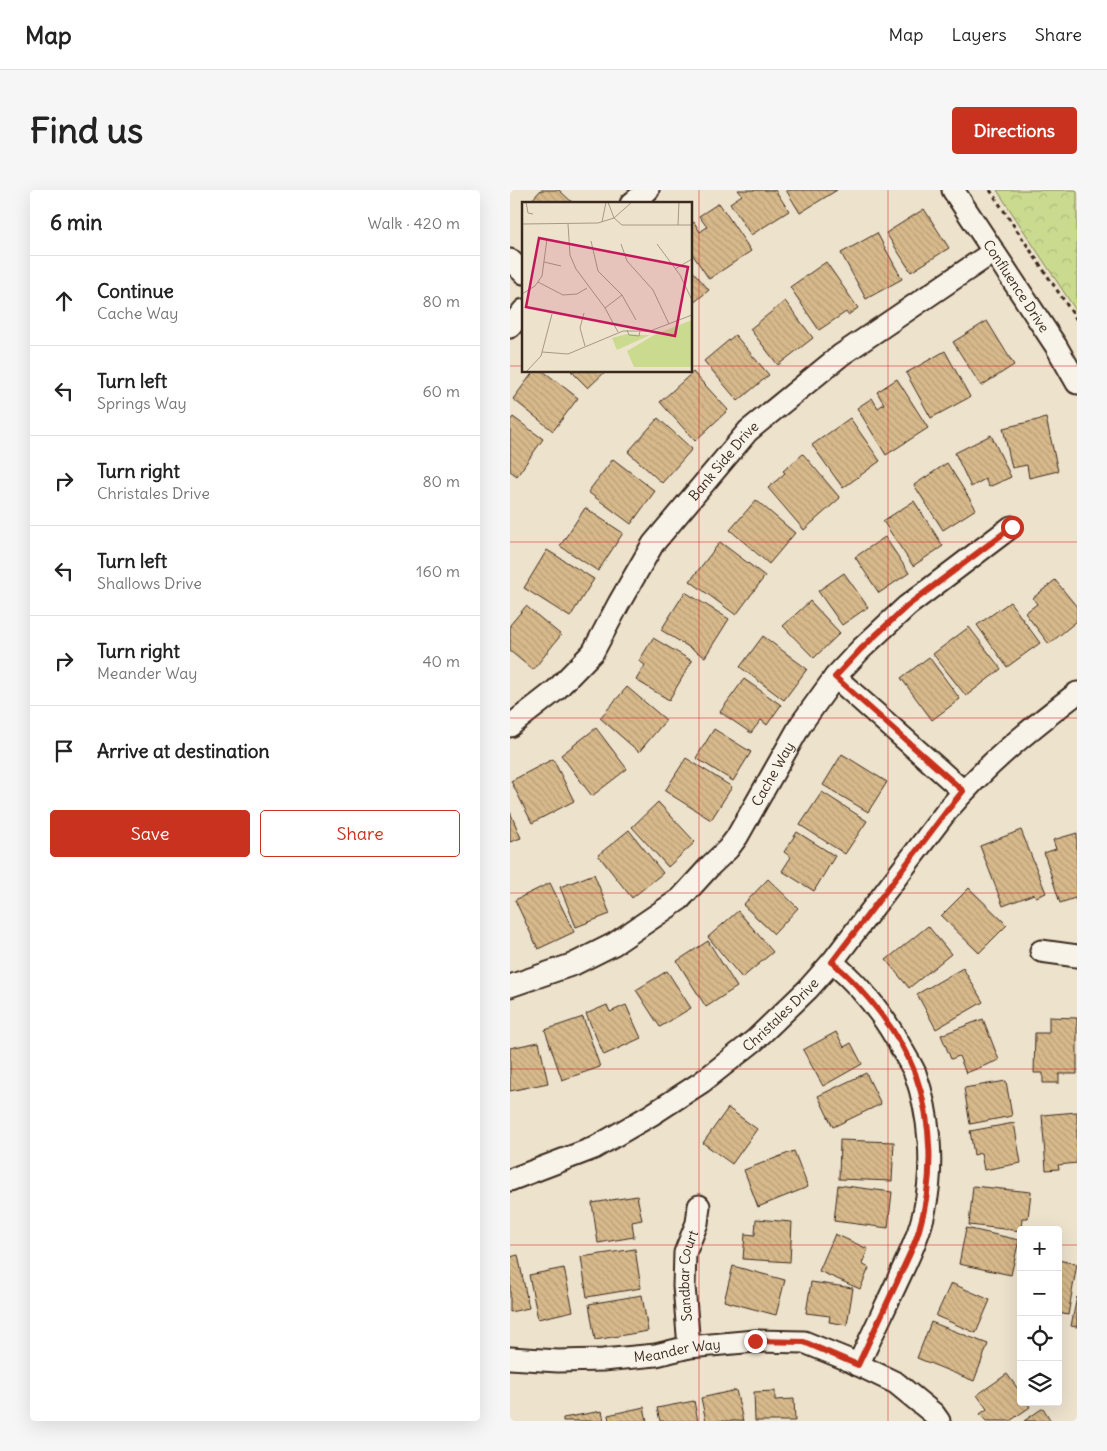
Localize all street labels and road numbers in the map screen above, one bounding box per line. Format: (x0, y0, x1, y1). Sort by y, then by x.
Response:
street label: Confluence Drive (979, 236, 1053, 336)
street label: Bank Side Drive (684, 417, 762, 504)
street label: Cache Way (747, 739, 798, 809)
street label: Christales Drive (739, 974, 823, 1055)
street label: Sandbar Court (675, 1227, 702, 1322)
street label: Meander Way (633, 1335, 721, 1366)

